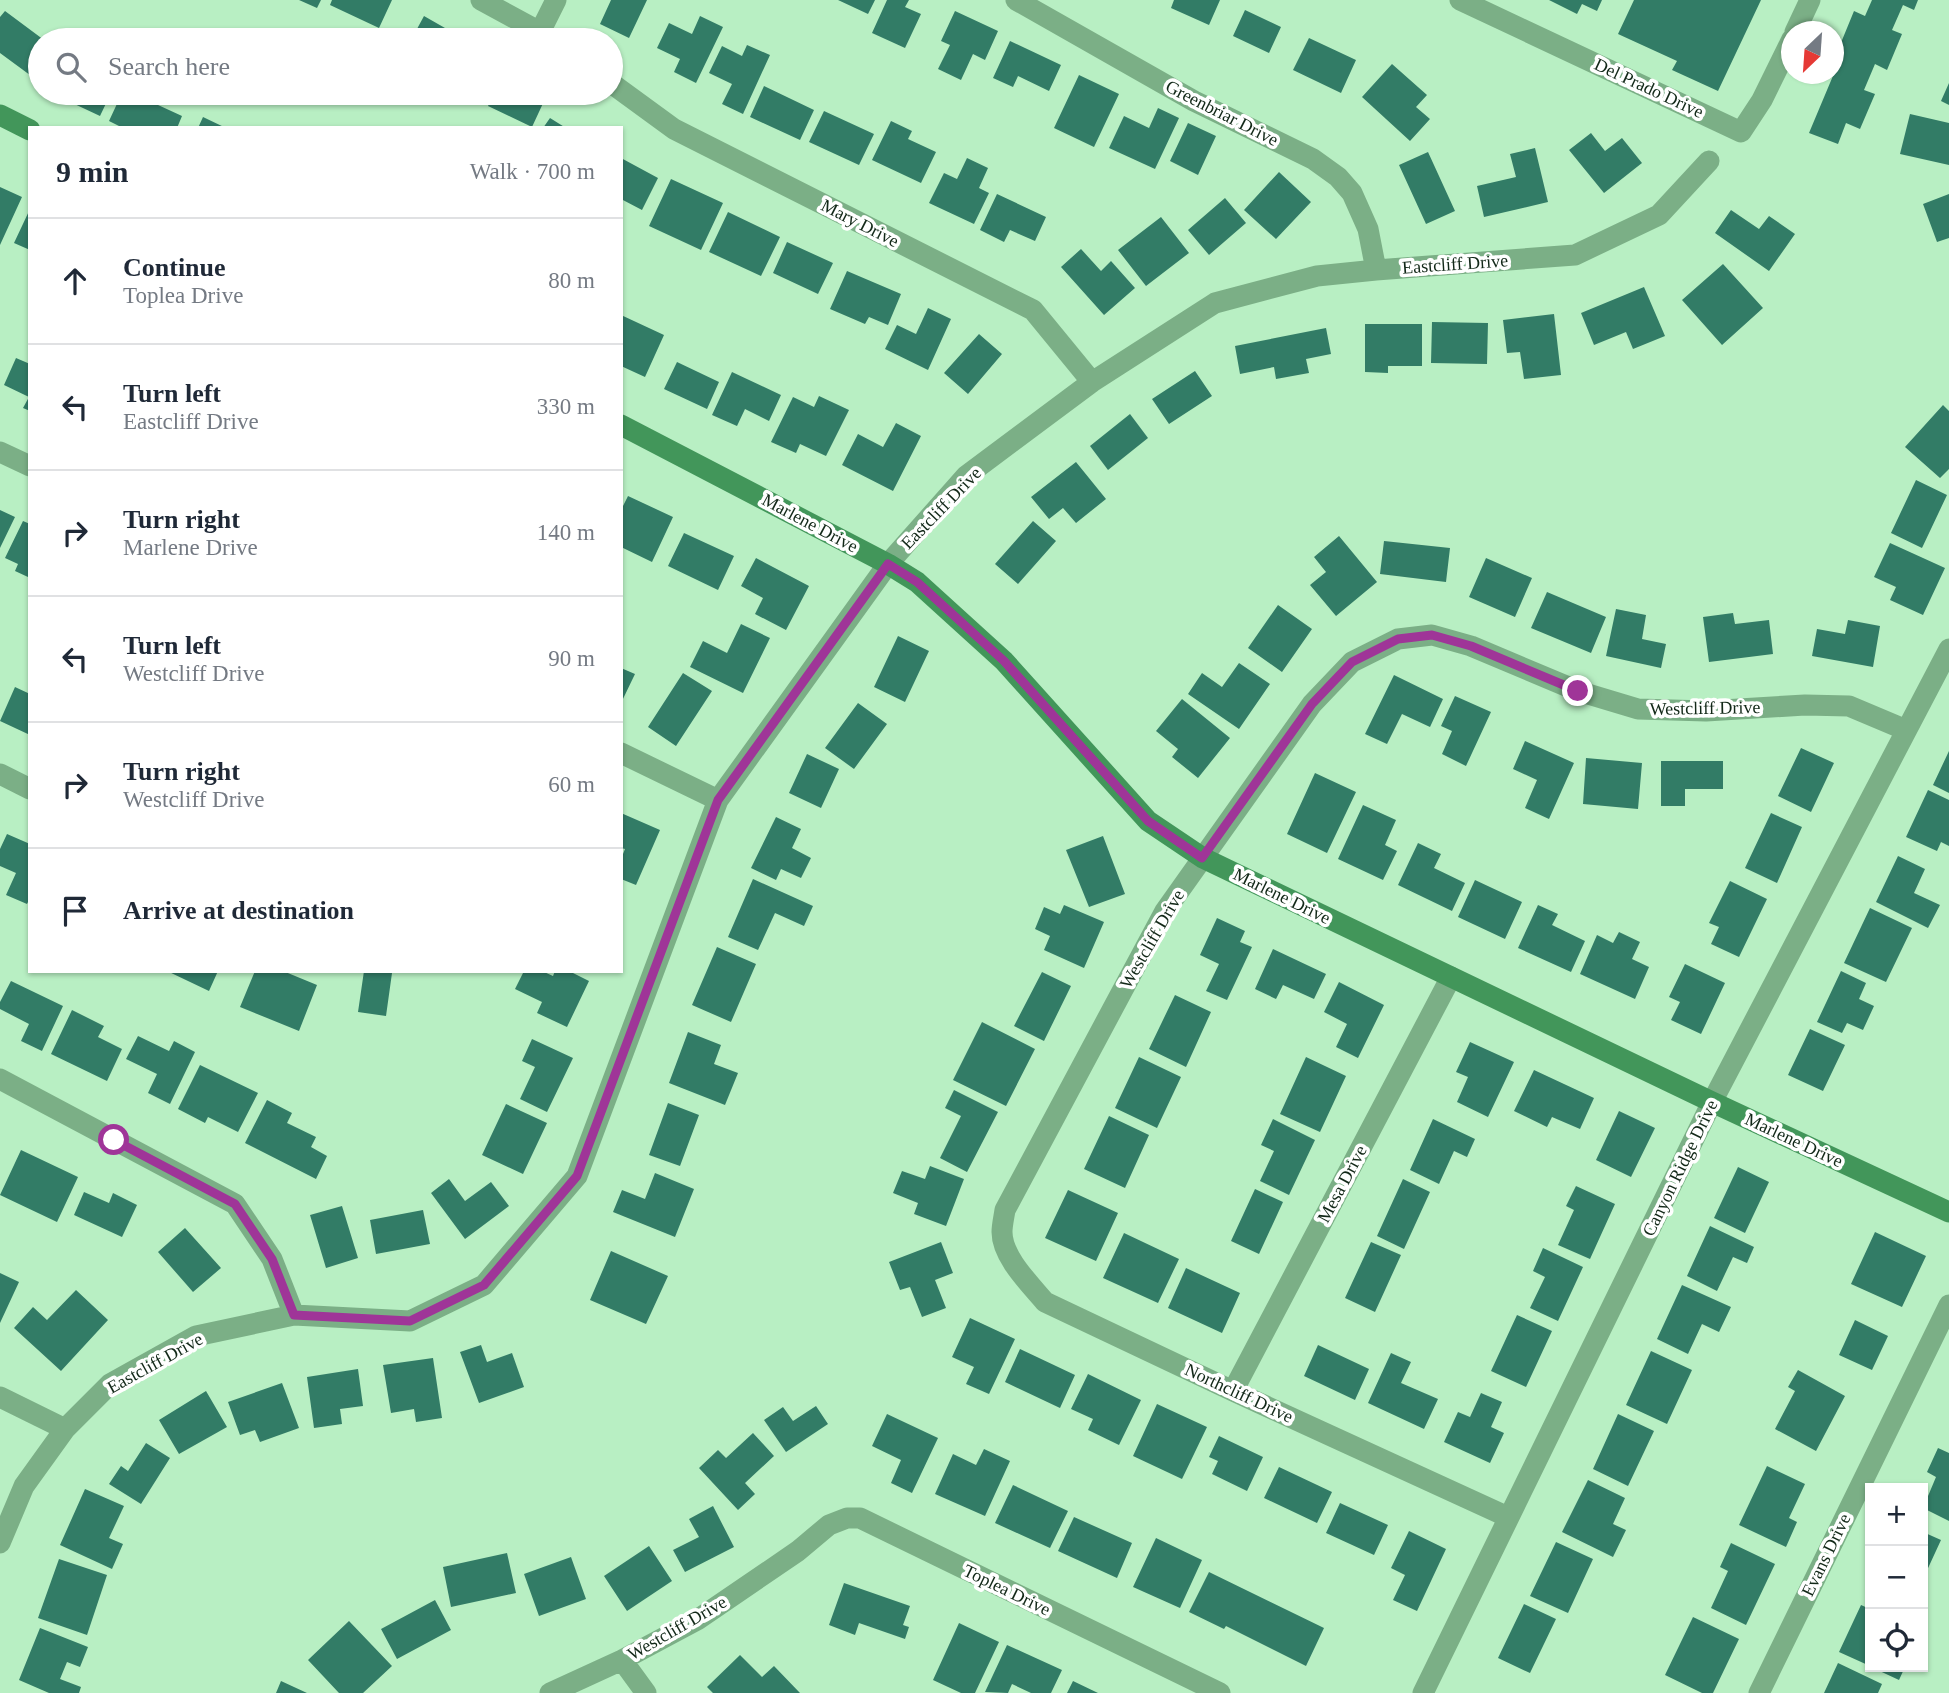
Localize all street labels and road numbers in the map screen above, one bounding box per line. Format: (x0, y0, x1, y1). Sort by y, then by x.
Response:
street label: Del Prado Drive (1591, 54, 1707, 122)
street label: Greenbriar Drive (1162, 76, 1282, 150)
street label: Mary Drive (818, 195, 902, 251)
street label: Eastcliff Drive (1401, 250, 1509, 278)
street label: Eastcliff Drive (897, 463, 985, 553)
street label: Marlene Drive (759, 489, 861, 557)
street label: Westcliff Drive (1649, 697, 1761, 719)
street label: Marlene Drive (1230, 864, 1334, 928)
street label: Westcliff Drive (1116, 886, 1188, 992)
street label: Canyon Ridge Drive (1638, 1097, 1722, 1239)
street label: Marlene Drive (1742, 1109, 1846, 1171)
street label: Mesa Drive (1313, 1142, 1371, 1226)
street label: Eastcliff Drive (104, 1329, 206, 1397)
street label: Northcliff Drive (1182, 1359, 1296, 1427)
street label: Evans Drive (1797, 1510, 1855, 1600)
street label: Toplea Drive (960, 1560, 1054, 1620)
street label: Westcliff Drive (624, 1592, 730, 1664)

